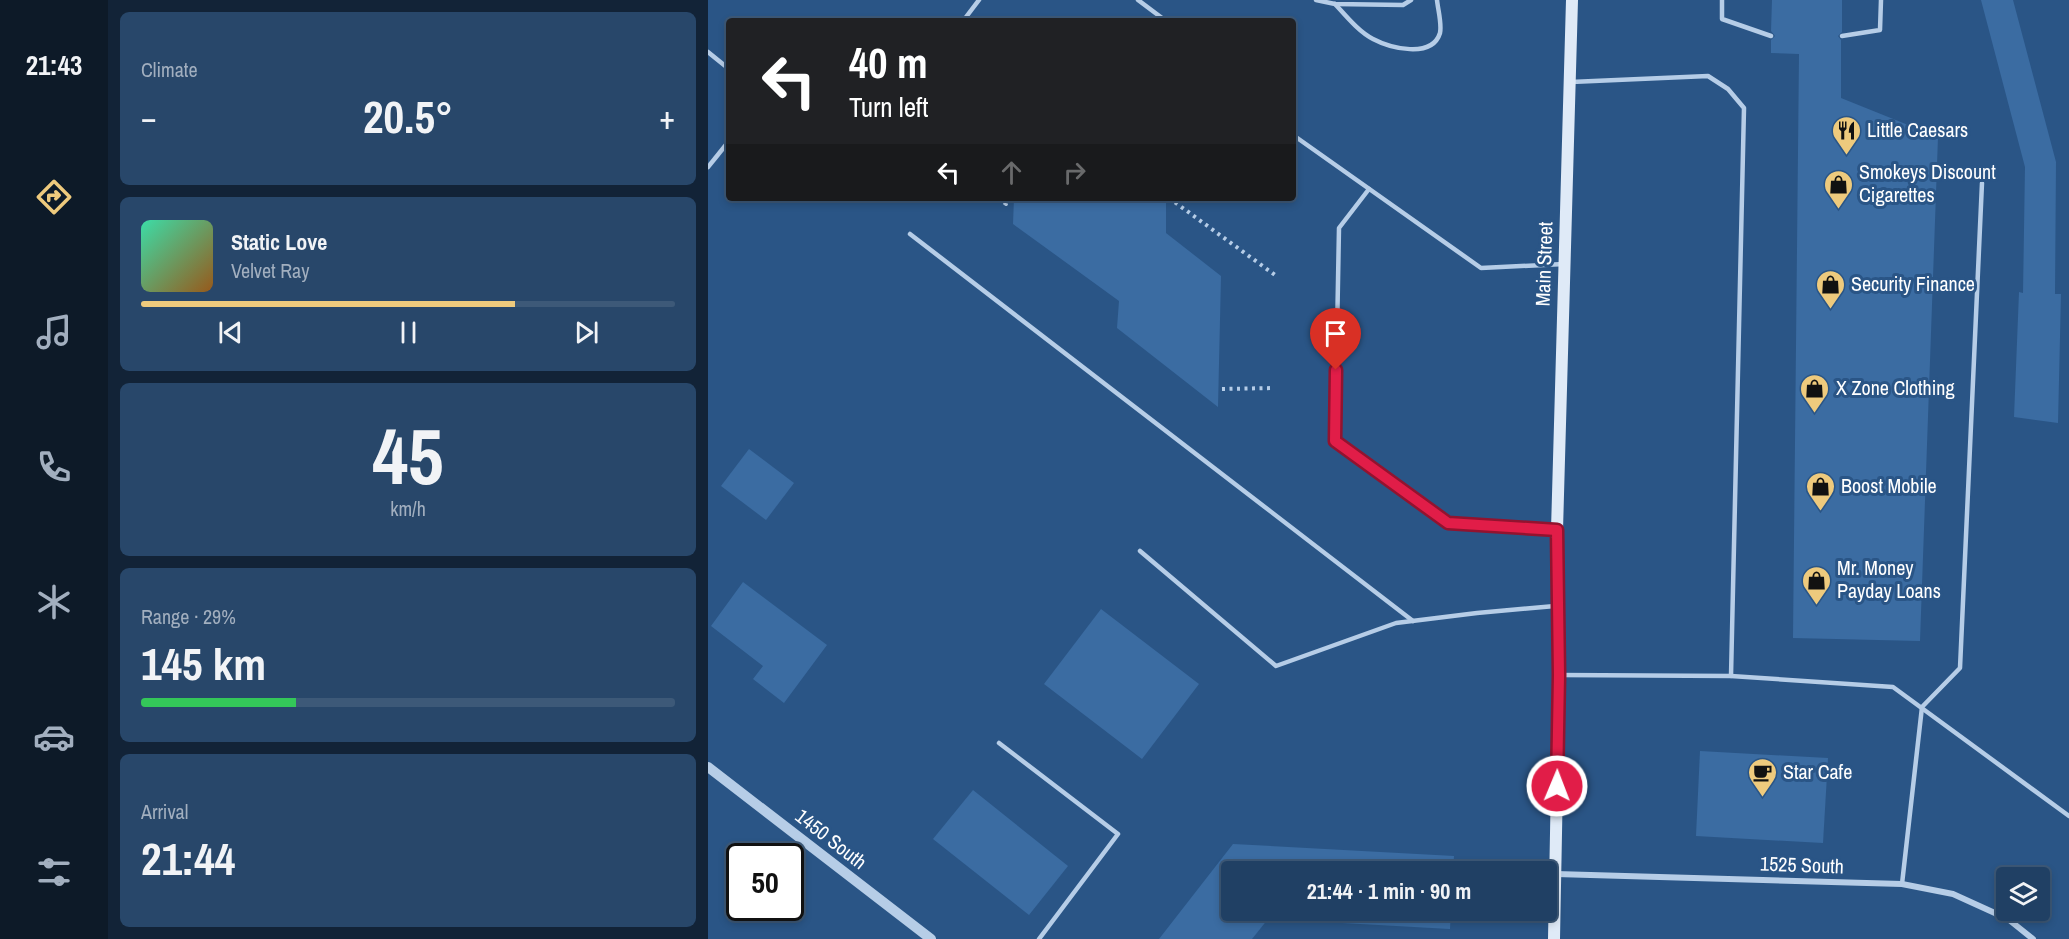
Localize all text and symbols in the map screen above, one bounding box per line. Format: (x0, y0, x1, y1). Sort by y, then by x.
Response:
text: 40 m (849, 35, 928, 91)
icon: left (750, 42, 828, 120)
text: 21:43 (26, 47, 82, 83)
text: Climate (141, 56, 198, 83)
text: 20.5° (363, 86, 453, 147)
text: Turn left (849, 89, 928, 125)
text: − (141, 95, 157, 139)
text: + (659, 95, 675, 139)
restaurant icon: Little Caesars (1830, 114, 1862, 156)
place label: Little Caesars (1867, 116, 1968, 143)
icon: left (932, 156, 965, 189)
icon: ahead (995, 156, 1028, 189)
icon: right (1058, 156, 1091, 189)
place label: Smokeys Discount Cigarettes (1859, 158, 1996, 208)
shop icon: Smokeys Discount Cigarettes (1822, 168, 1854, 210)
icon: directions (33, 176, 75, 218)
street label: Main Street (1529, 221, 1558, 307)
text: Static Love (231, 227, 327, 257)
text: Velvet Ray (231, 257, 309, 284)
shop icon: Security Finance (1814, 268, 1846, 310)
place label: Security Finance (1851, 270, 1975, 297)
pin (1310, 308, 1361, 370)
icon: music (33, 311, 75, 353)
icon: previous (214, 316, 247, 349)
icon: pause (392, 316, 425, 349)
icon: next (570, 316, 603, 349)
icon: arrive (1319, 317, 1352, 350)
shop icon: X Zone Clothing (1799, 372, 1831, 414)
place label: X Zone Clothing (1836, 374, 1955, 401)
text: 45 (372, 403, 444, 508)
icon: phone (33, 446, 75, 488)
shop icon: Boost Mobile (1804, 470, 1836, 512)
place label: Boost Mobile (1841, 472, 1937, 499)
text: km/h (390, 495, 426, 522)
place label: Mr. Money Payday Loans (1837, 554, 1941, 604)
shop icon: Mr. Money Payday Loans (1800, 564, 1832, 606)
icon: climate (33, 581, 75, 623)
text: Range · 29% (141, 603, 236, 630)
text: 145 km (141, 633, 266, 694)
icon: car (33, 716, 75, 758)
position arrow (1525, 754, 1589, 818)
cafe icon: Star Cafe (1746, 756, 1778, 798)
place label: Star Cafe (1783, 758, 1852, 785)
text: Arrival (141, 798, 188, 825)
street label: 1450 South (790, 802, 873, 875)
text: 21:44 (141, 828, 235, 889)
speed limit sign: 50 (726, 843, 804, 921)
street label: 1525 South (1760, 850, 1844, 879)
icon: filters (33, 851, 75, 893)
map controls (1996, 867, 2050, 921)
button: layers (1996, 867, 2050, 921)
text: 21:44 · 1 min · 90 m (1307, 876, 1471, 906)

